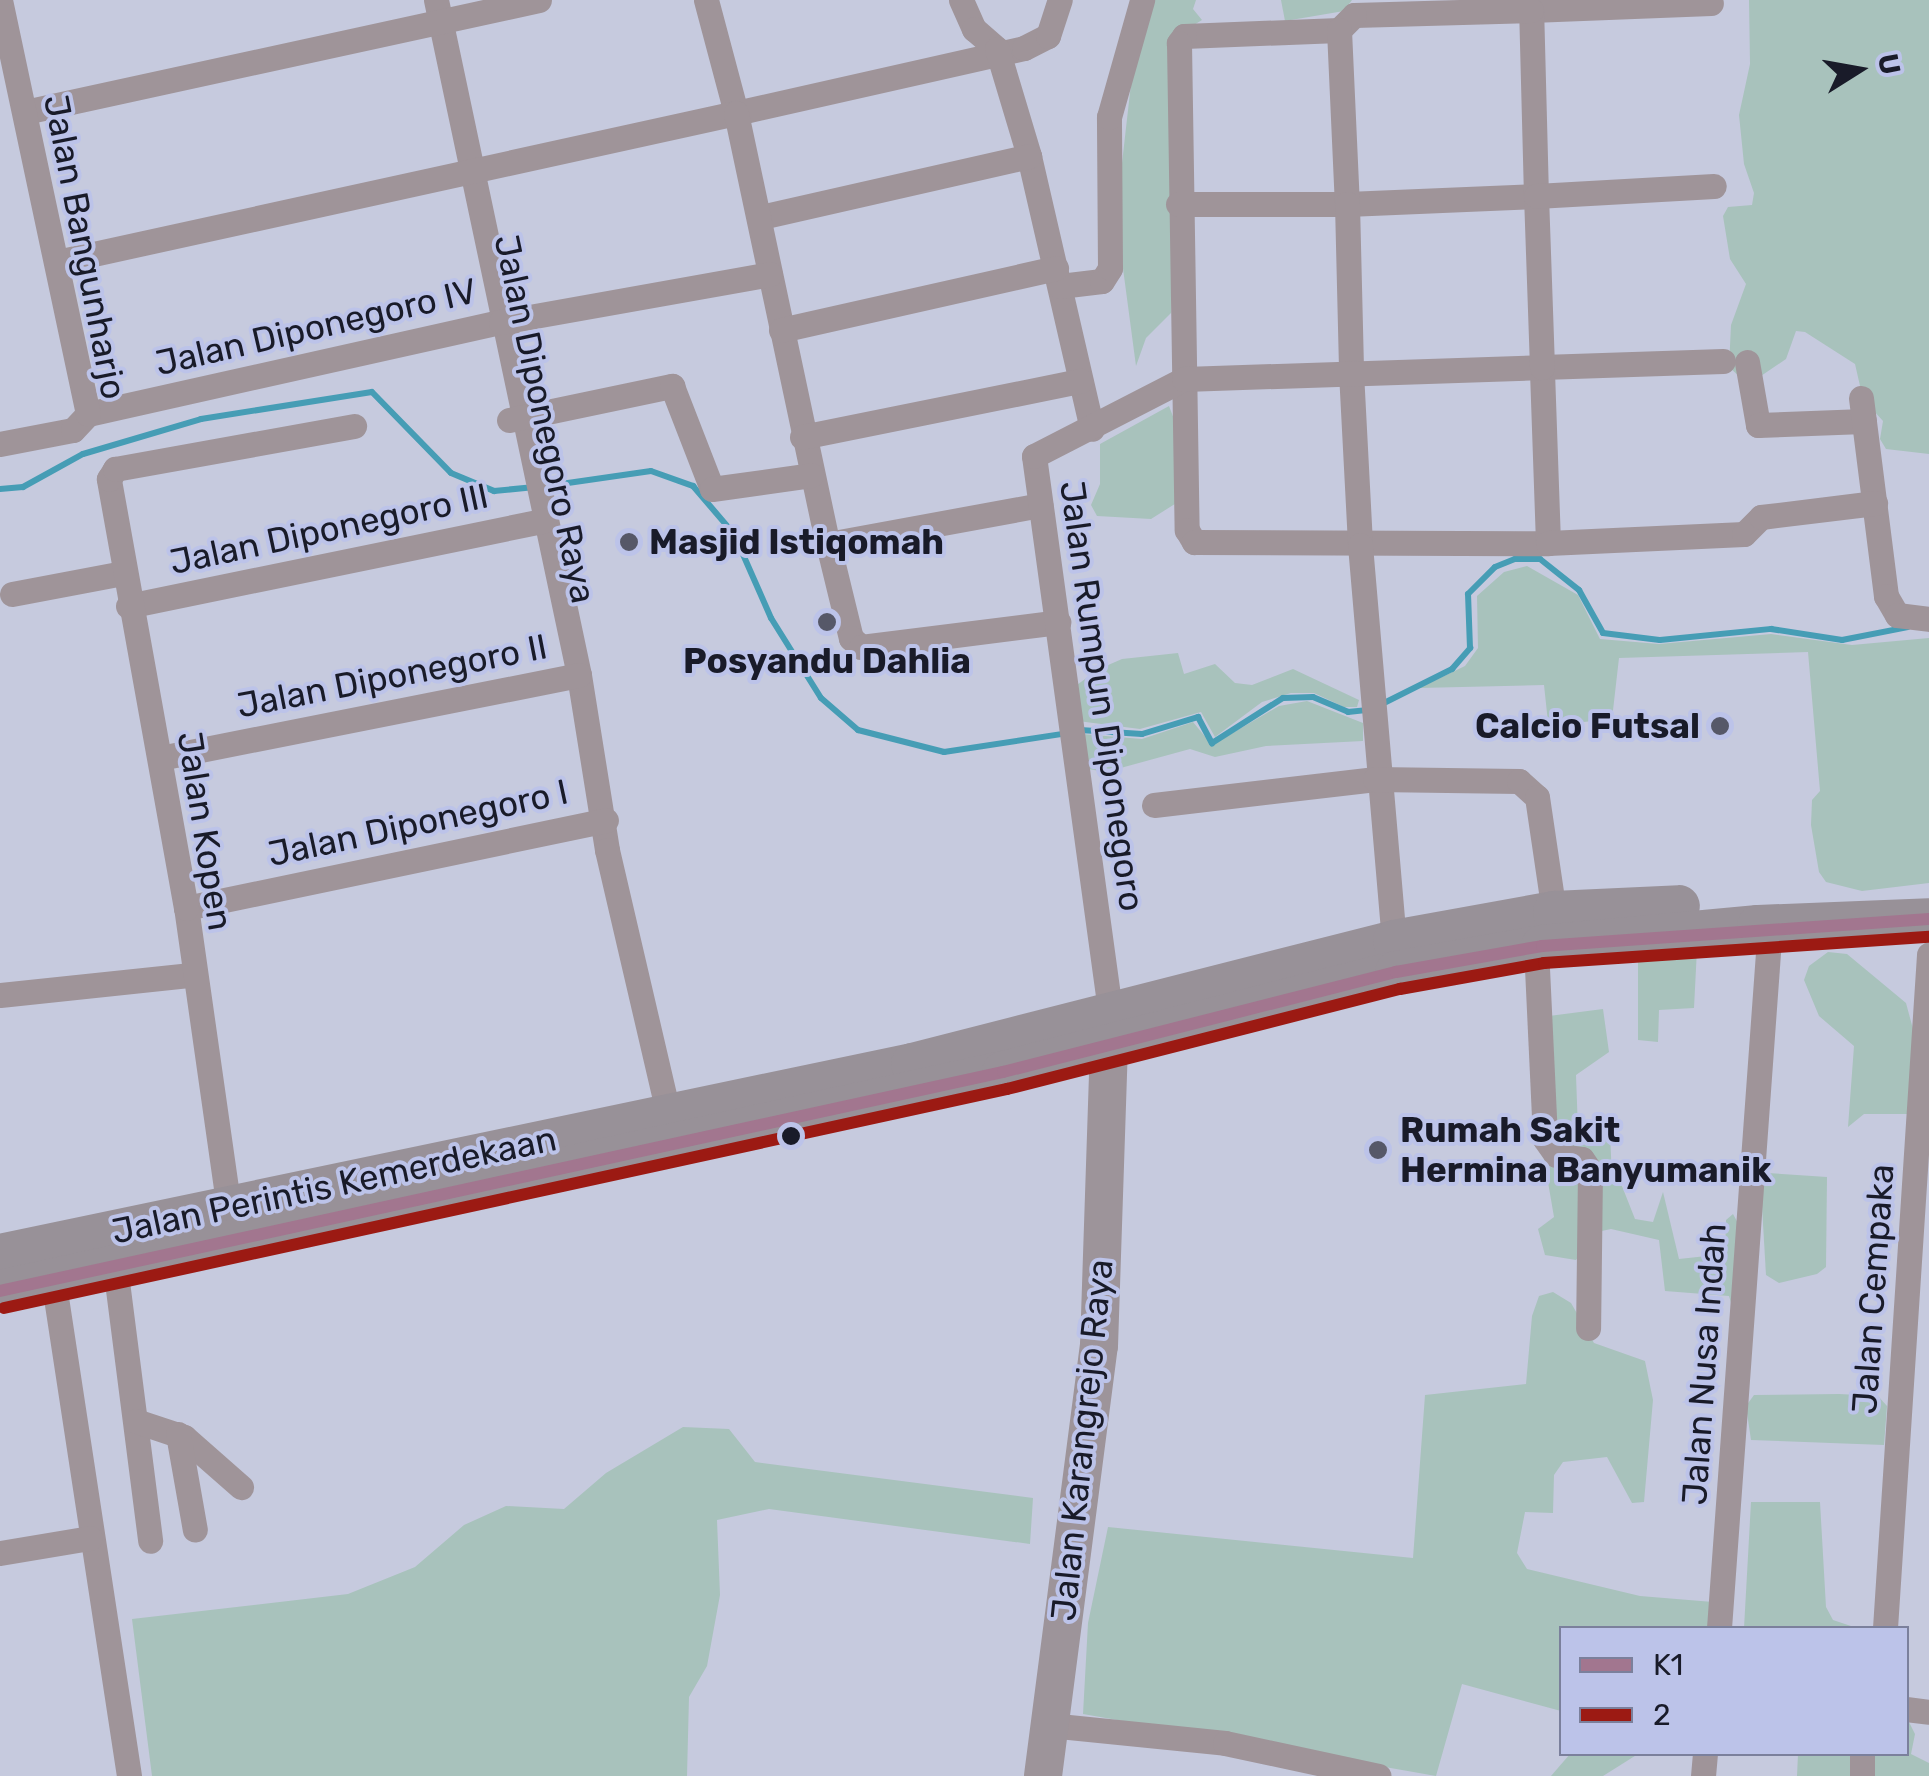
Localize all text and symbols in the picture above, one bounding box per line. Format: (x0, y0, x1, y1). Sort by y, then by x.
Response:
north arrow (1809, 20, 1909, 120)
text: U (1871, 51, 1907, 77)
street label: Jalan Bangunharjo (35, 91, 135, 403)
street label: Jalan Diponegoro Raya (485, 231, 605, 607)
street label: Jalan Diponegoro IV (151, 270, 481, 384)
street label: Jalan Diponegoro III (166, 475, 492, 583)
street label: Jalan Rumpun Diponegoro (1051, 478, 1153, 914)
place label: Masjid Istiqomah (649, 521, 944, 563)
marker: Masjid Istiqomah (618, 531, 640, 553)
marker: Posyandu Dahlia (814, 609, 840, 635)
street label: Jalan Diponegoro II (233, 625, 551, 727)
place label: Posyandu Dahlia (683, 640, 971, 682)
place label: Calcio Futsal (1475, 705, 1700, 747)
marker: Calcio Futsal (1709, 715, 1731, 737)
street label: Jalan Kopen (169, 729, 241, 933)
street label: Jalan Diponegoro I (264, 771, 572, 875)
place label: Rumah Sakit Hermina Banyumanik (1400, 1109, 1772, 1191)
street label: Jalan Perintis Kemerdekaan (108, 1117, 560, 1253)
unlabelled marker (781, 1126, 801, 1146)
marker: Rumah Sakit Hermina Banyumanik (1365, 1137, 1391, 1163)
street label: Jalan Cempaka (1843, 1163, 1903, 1415)
street label: Jalan Nusa Indah (1673, 1222, 1735, 1506)
street label: Jalan Karangrejo Raya (1042, 1257, 1122, 1623)
legend (1559, 1626, 1909, 1756)
text: K1 (1653, 1647, 1683, 1683)
text: 2 (1653, 1697, 1671, 1733)

